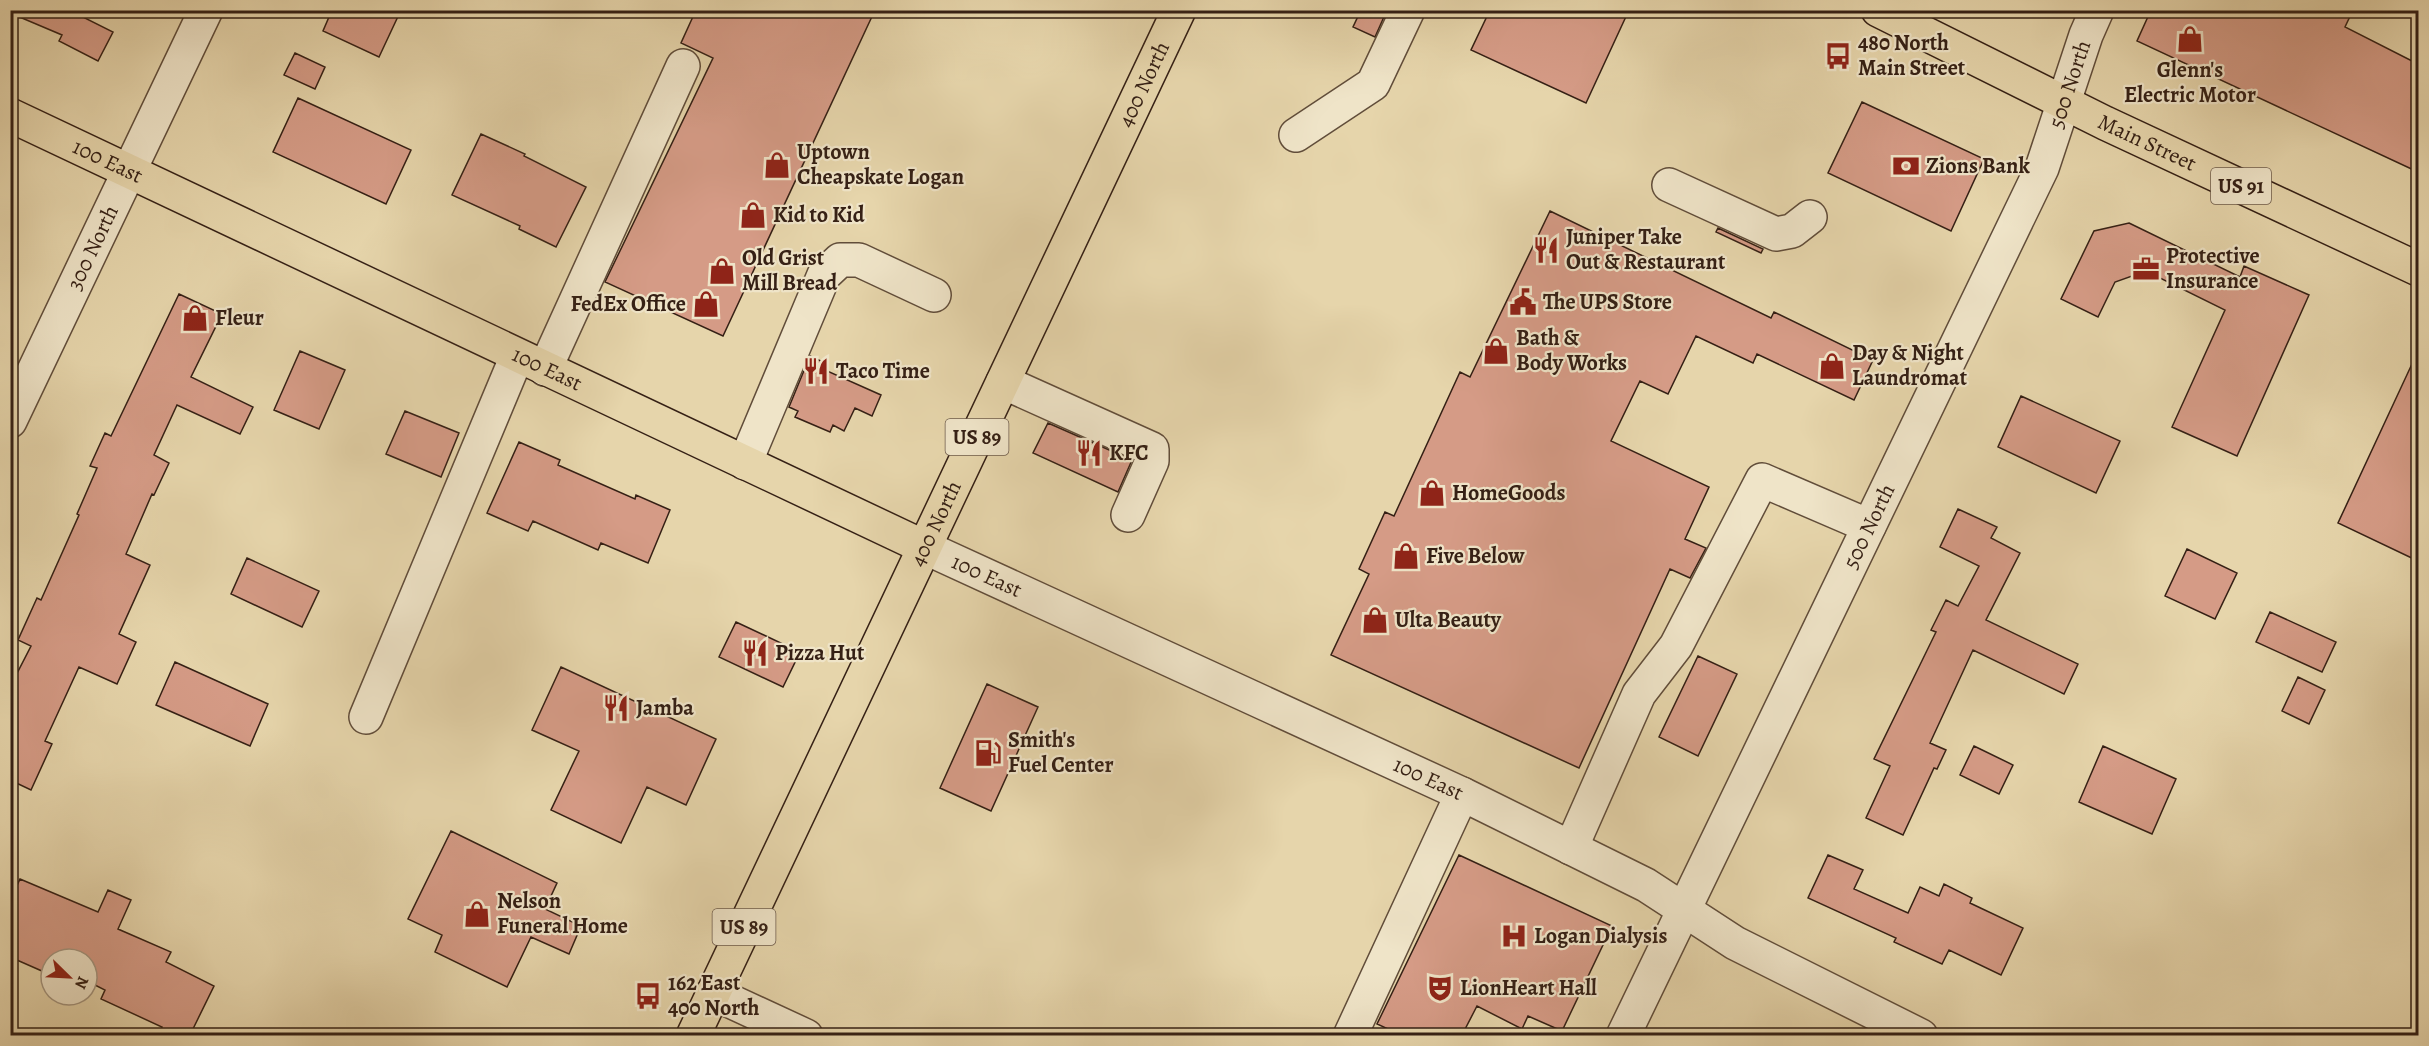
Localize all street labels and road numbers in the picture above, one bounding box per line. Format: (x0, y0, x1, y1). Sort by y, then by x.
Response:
street label: 400 North (1111, 36, 1177, 132)
street label: 500 North (2041, 36, 2098, 132)
street label: Main Street (2093, 107, 2201, 179)
street label: 100 East (68, 132, 148, 191)
road number: US 91 (2211, 168, 2271, 204)
street label: 300 North (60, 200, 126, 295)
street label: 100 East (507, 339, 587, 398)
road number: US 89 (946, 419, 1008, 455)
street label: 400 North (903, 476, 969, 571)
street label: 500 North (1836, 479, 1902, 574)
street label: 100 East (947, 547, 1027, 605)
street label: 100 East (1388, 749, 1468, 808)
road number: US 89 (712, 909, 776, 945)

